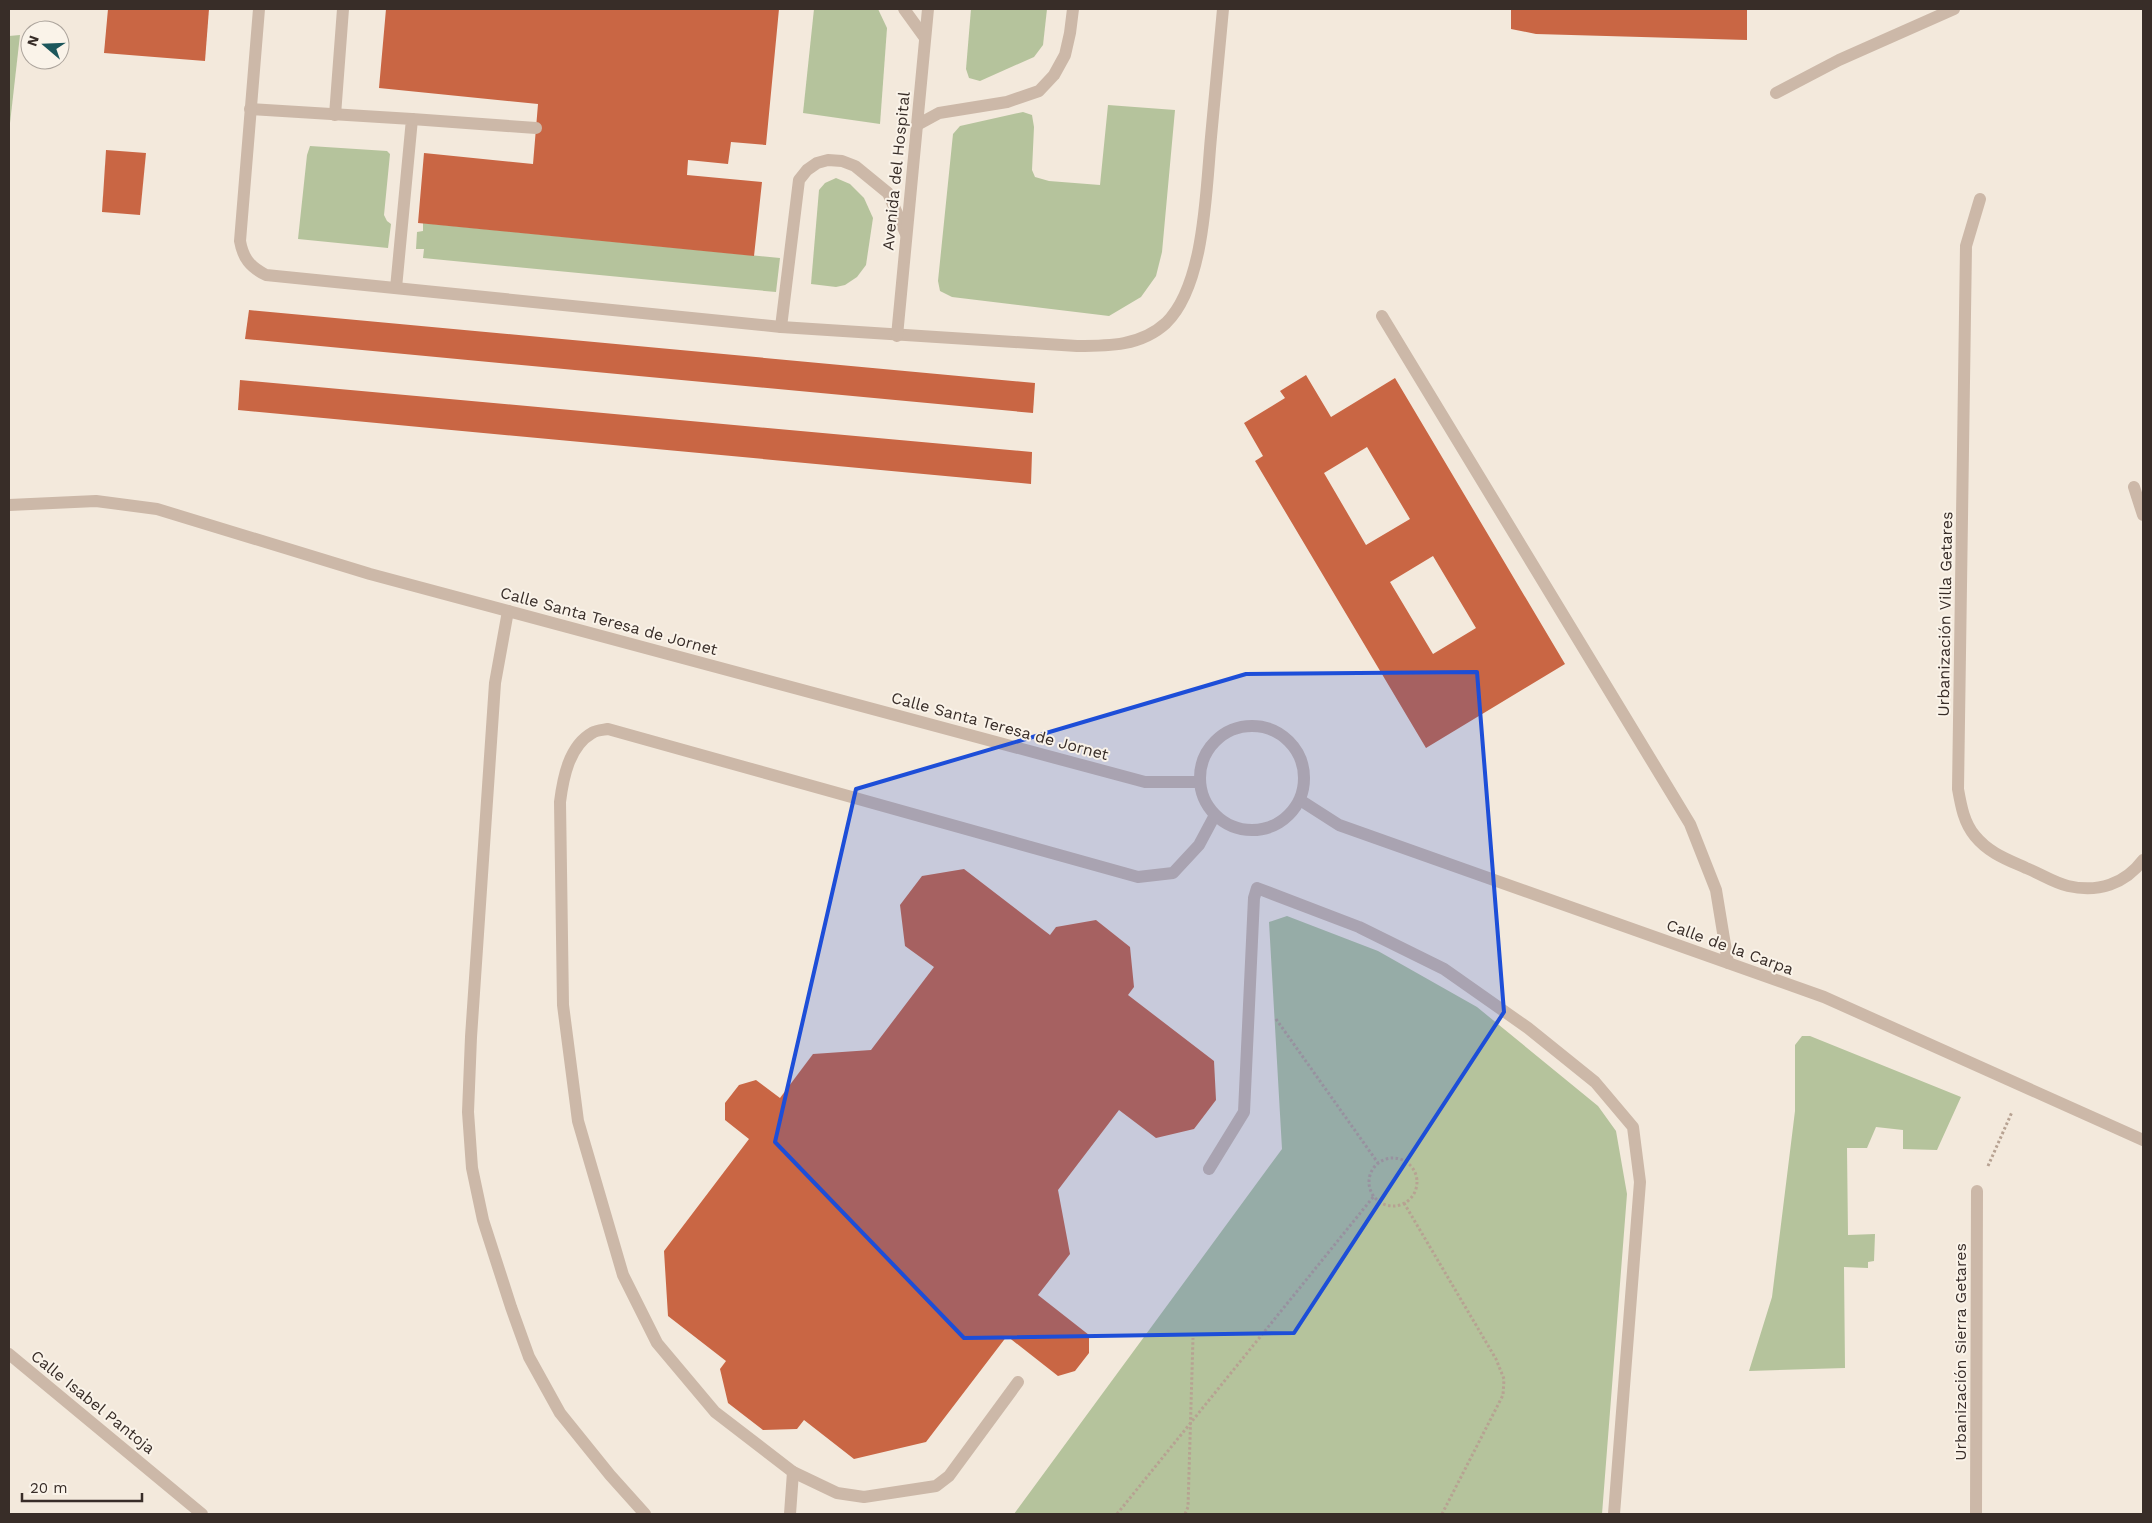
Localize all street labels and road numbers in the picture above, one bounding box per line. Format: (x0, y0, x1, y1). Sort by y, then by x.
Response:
street label: Avenida del Hospital (878, 91, 914, 251)
street label: Urbanización Villa Getares (1934, 511, 1956, 717)
street label: Calle Santa Teresa de Jornet (498, 583, 720, 659)
street label: Calle Santa Teresa de Jornet (889, 688, 1111, 764)
street label: Calle de la Carpa (1664, 915, 1796, 979)
street label: Urbanización Sierra Getares (1951, 1243, 1970, 1461)
street label: Calle Isabel Pantoja (27, 1346, 159, 1458)

